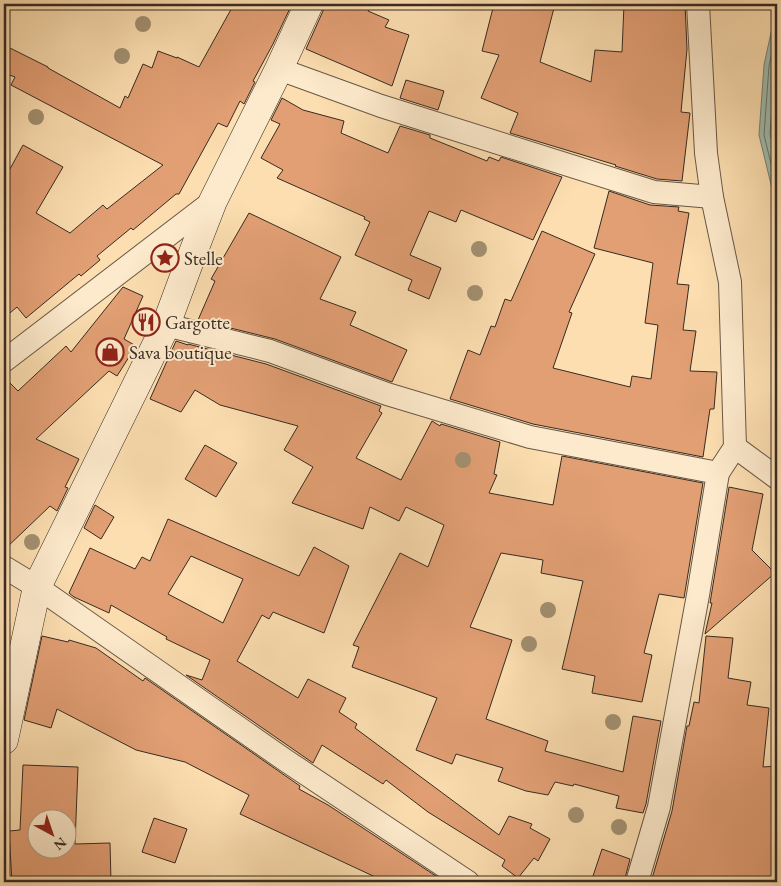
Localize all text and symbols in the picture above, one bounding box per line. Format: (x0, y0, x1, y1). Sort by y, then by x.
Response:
place icon: Stelle (150, 243, 180, 273)
place label: Stelle (184, 246, 223, 271)
restaurant icon: Gargotte (131, 307, 161, 337)
place label: Gargotte (165, 310, 230, 335)
shop icon: Sava boutique (95, 337, 125, 367)
place label: Sava boutique (129, 340, 232, 365)
north arrow (28, 808, 78, 858)
text: N (50, 833, 70, 855)

